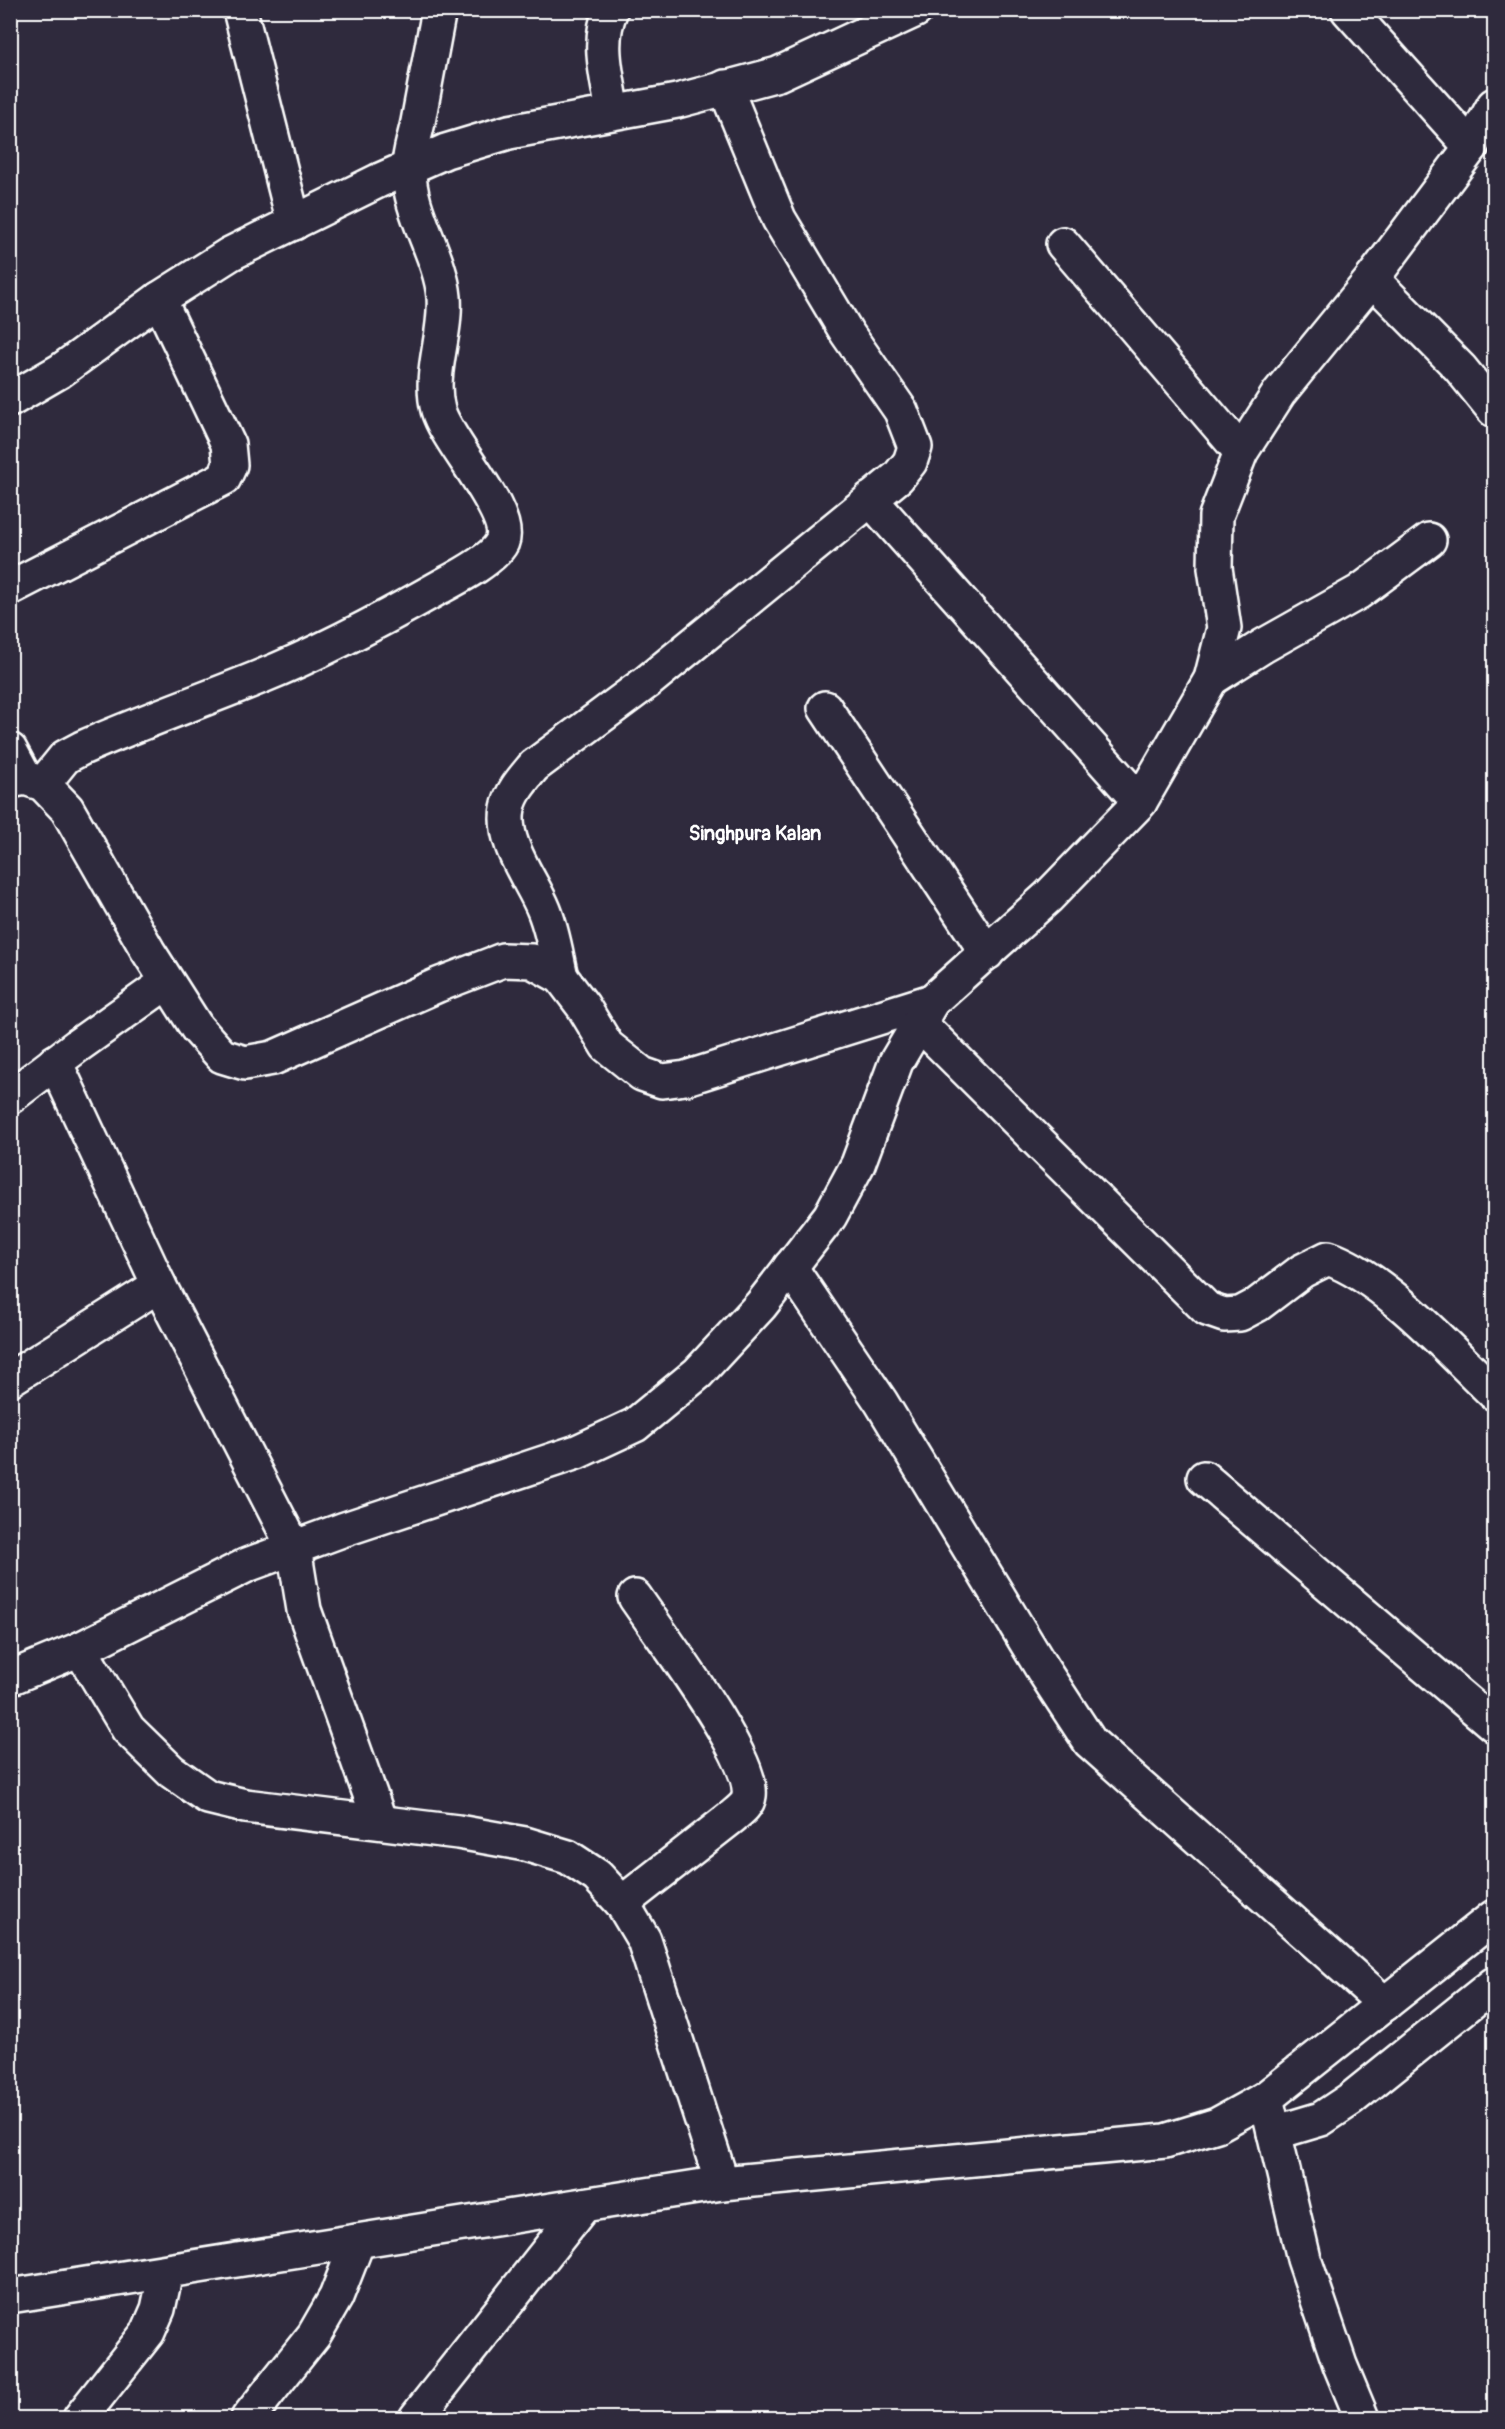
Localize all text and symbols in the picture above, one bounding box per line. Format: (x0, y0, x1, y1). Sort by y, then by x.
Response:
district label: Singhpura Kalan (689, 821, 821, 846)

